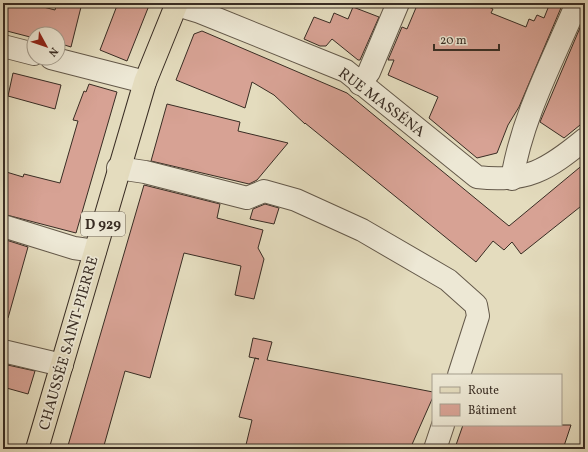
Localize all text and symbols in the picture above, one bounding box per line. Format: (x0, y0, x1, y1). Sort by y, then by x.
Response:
north arrow (26, 26, 66, 66)
scale bar (434, 26, 499, 52)
text: 20 m (440, 33, 467, 49)
text: N (44, 44, 61, 59)
street label: RUE MASSÉNA (333, 64, 429, 143)
road number: D 929 (81, 212, 125, 236)
street label: CHAUSSÉE SAINT-PIERRE (35, 254, 104, 433)
legend (432, 374, 562, 426)
text: Route (468, 383, 499, 399)
text: Bâtiment (468, 403, 517, 419)

